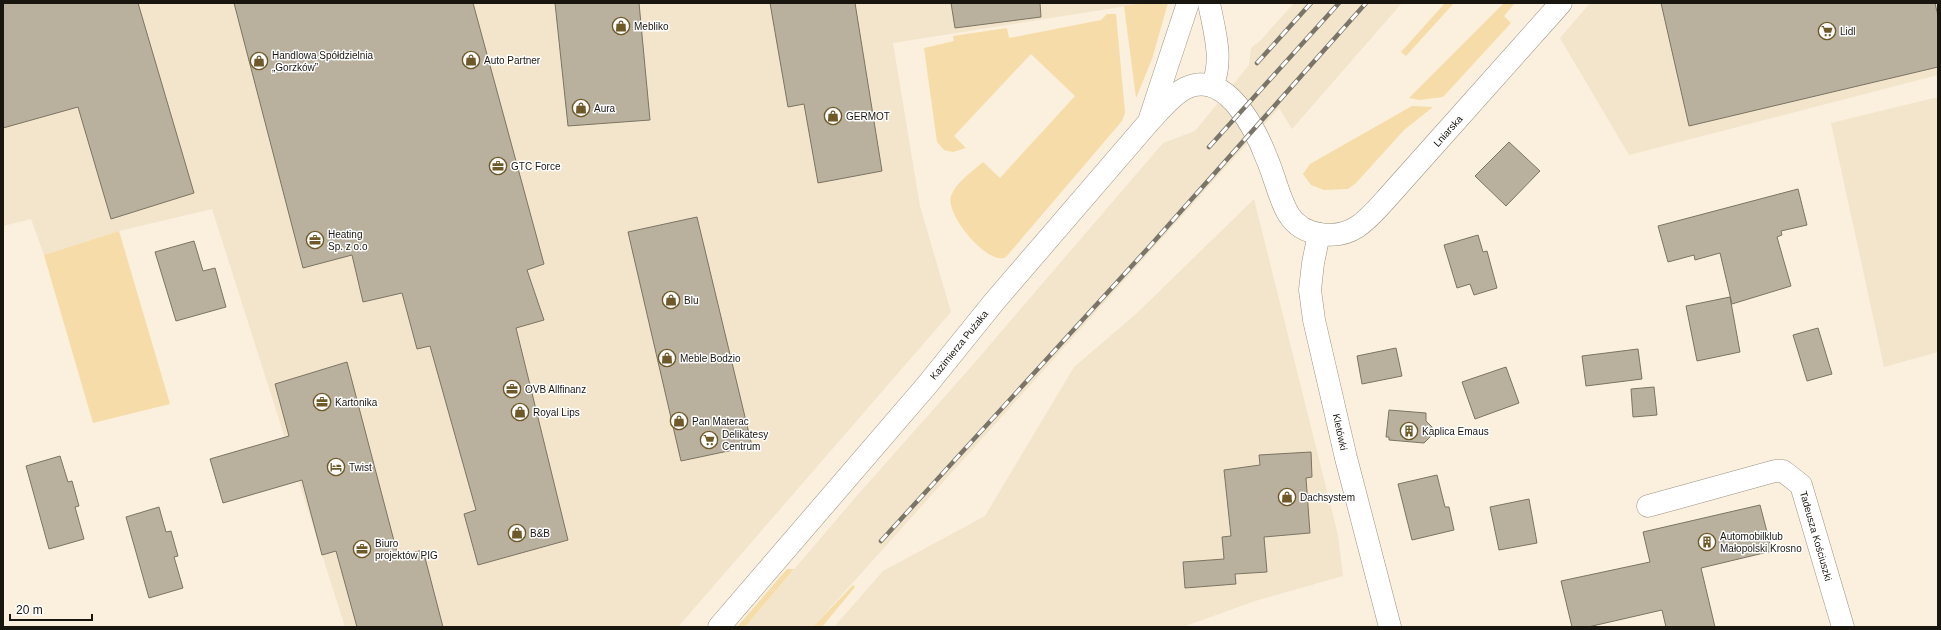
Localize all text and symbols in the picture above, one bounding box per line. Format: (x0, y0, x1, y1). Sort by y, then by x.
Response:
shop icon: Mebliko (611, 16, 631, 36)
place label: Mebliko (634, 21, 669, 32)
supermarket icon: Lidl (1817, 21, 1837, 41)
place label: Lidl (1840, 26, 1856, 37)
place label: Handlowa Spółdzielnia „Gorzków” (272, 50, 374, 73)
shop icon: Auto Partner (461, 50, 481, 70)
shop icon: Handlowa Spółdzielnia „Gorzków” (249, 51, 269, 71)
place label: Auto Partner (484, 55, 541, 66)
shop icon: Aura (571, 98, 591, 118)
place label: Aura (594, 103, 616, 114)
shop icon: GERMOT (823, 106, 843, 126)
place label: GERMOT (846, 111, 890, 122)
street label: Lniarska (1431, 113, 1465, 149)
office icon: GTC Force (488, 156, 508, 176)
place label: GTC Force (511, 161, 561, 172)
place label: Heating Sp. z o.o (328, 229, 368, 252)
office icon: Heating Sp. z o.o (305, 230, 325, 250)
shop icon: Blu (661, 290, 681, 310)
place label: Blu (684, 295, 698, 306)
street label: Kazimierza Pużaka (928, 308, 990, 382)
shop icon: Meble Bodzio (657, 348, 677, 368)
place label: Meble Bodzio (680, 353, 741, 364)
office icon: OVB Allfinanz (502, 379, 522, 399)
place label: OVB Allfinanz (525, 384, 586, 395)
office icon: Kartonika (312, 392, 332, 412)
place label: Kartonika (335, 397, 378, 408)
shop icon: Royal Lips (510, 402, 530, 422)
place label: Royal Lips (533, 407, 580, 418)
shop icon: Pan Materac (669, 411, 689, 431)
street label: Kletówki (1331, 413, 1349, 451)
place label: Pan Materac (692, 416, 749, 427)
building icon: Kaplica Emaus (1399, 421, 1419, 441)
place label: Kaplica Emaus (1422, 426, 1489, 437)
place label: Delikatesy Centrum (722, 429, 768, 452)
supermarket icon: Delikatesy Centrum (699, 430, 719, 450)
hotel icon: Twist (326, 457, 346, 477)
place label: Twist (349, 462, 372, 473)
shop icon: Dachsystem (1277, 487, 1297, 507)
street label: Tadeusza Kościuszki (1798, 490, 1834, 582)
place label: Dachsystem (1300, 492, 1355, 503)
shop icon: B&B (507, 523, 527, 543)
place label: B&B (530, 528, 550, 539)
place label: Automobilklub Małopolski Krosno (1720, 531, 1802, 554)
building icon: Automobilklub Małopolski Krosno (1697, 532, 1717, 552)
place label: Biuro projektów PIG (375, 538, 438, 561)
office icon: Biuro projektów PIG (352, 539, 372, 559)
scale bar (10, 596, 92, 622)
text: 20 m (16, 603, 43, 617)

